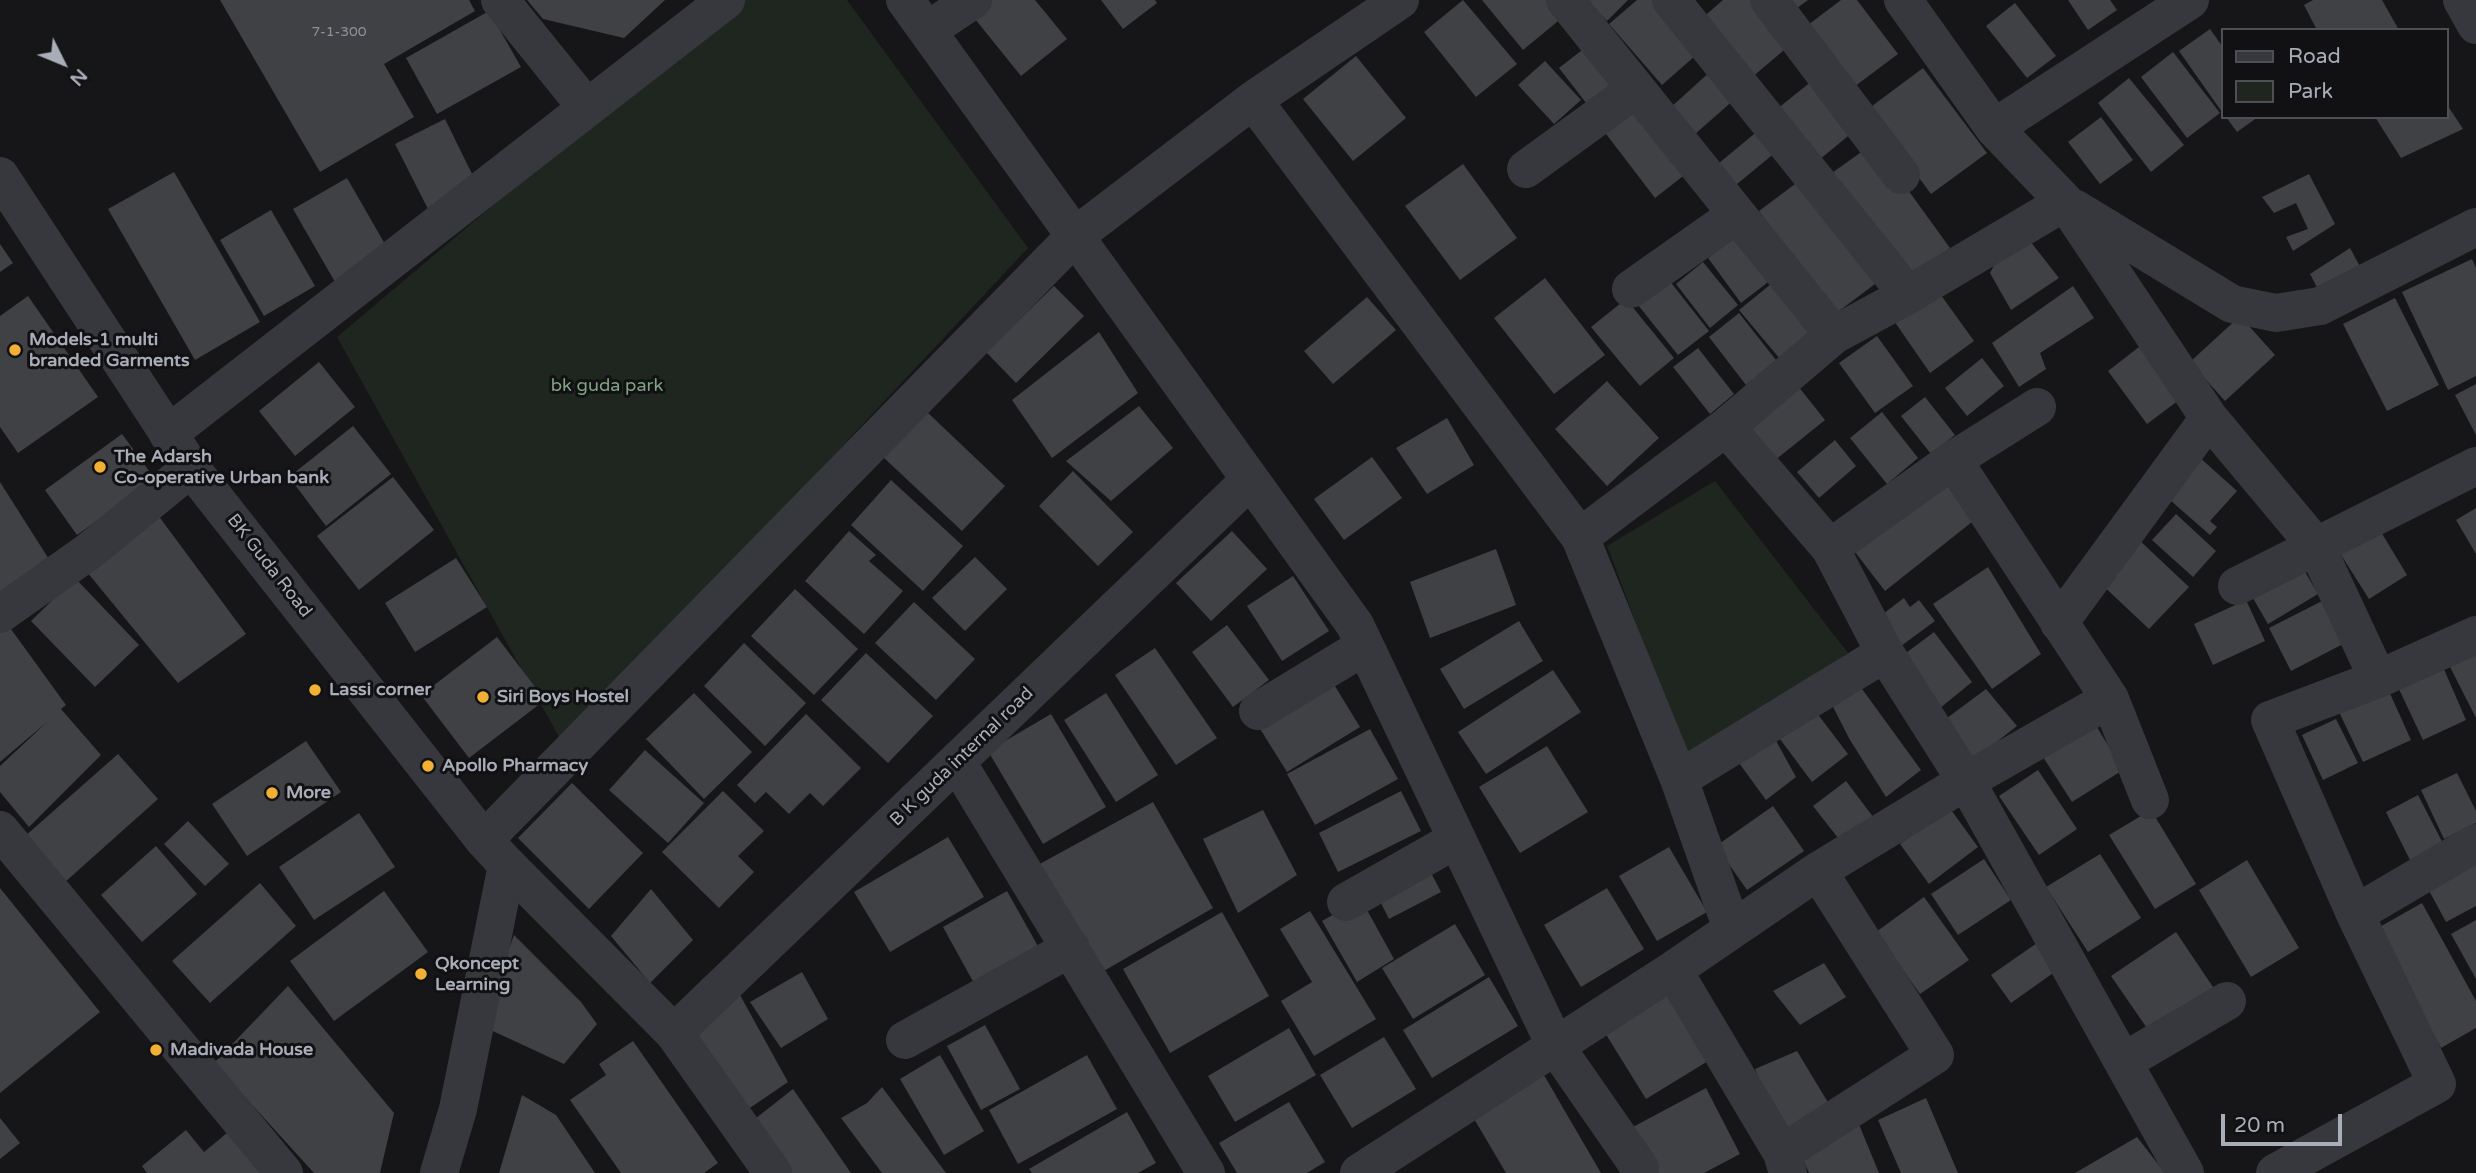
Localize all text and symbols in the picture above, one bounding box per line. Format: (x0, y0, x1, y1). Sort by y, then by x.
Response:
house number: 7-1-300 (311, 24, 367, 40)
north arrow (28, 28, 98, 98)
legend (2220, 28, 2448, 119)
text: Road (2288, 44, 2341, 69)
text: N (65, 64, 92, 90)
text: Park (2288, 79, 2333, 104)
place label: Models-1 multi branded Garments (29, 329, 190, 372)
marker: Models-1 multi branded Garments (7, 342, 23, 358)
park label: bk guda park (551, 375, 663, 397)
place label: The Adarsh Co-operative Urban bank (114, 446, 329, 489)
marker: The Adarsh Co-operative Urban bank (92, 459, 108, 475)
street label: BK Guda Road (222, 510, 316, 622)
place label: Lassi corner (329, 679, 431, 701)
marker: Lassi corner (307, 682, 323, 698)
street label: B K guda internal road (886, 683, 1038, 831)
place label: Siri Boys Hostel (497, 686, 629, 708)
marker: Siri Boys Hostel (475, 689, 491, 705)
place label: Apollo Pharmacy (442, 755, 588, 777)
marker: Apollo Pharmacy (420, 758, 436, 774)
place label: More (286, 782, 331, 804)
marker: More (264, 785, 280, 801)
place label: Qkoncept Learning (435, 953, 519, 996)
marker: Qkoncept Learning (413, 966, 429, 982)
place label: Madivada House (170, 1039, 313, 1061)
marker: Madivada House (148, 1042, 164, 1058)
scale bar (2224, 1100, 2345, 1144)
text: 20 m (2234, 1113, 2285, 1138)

